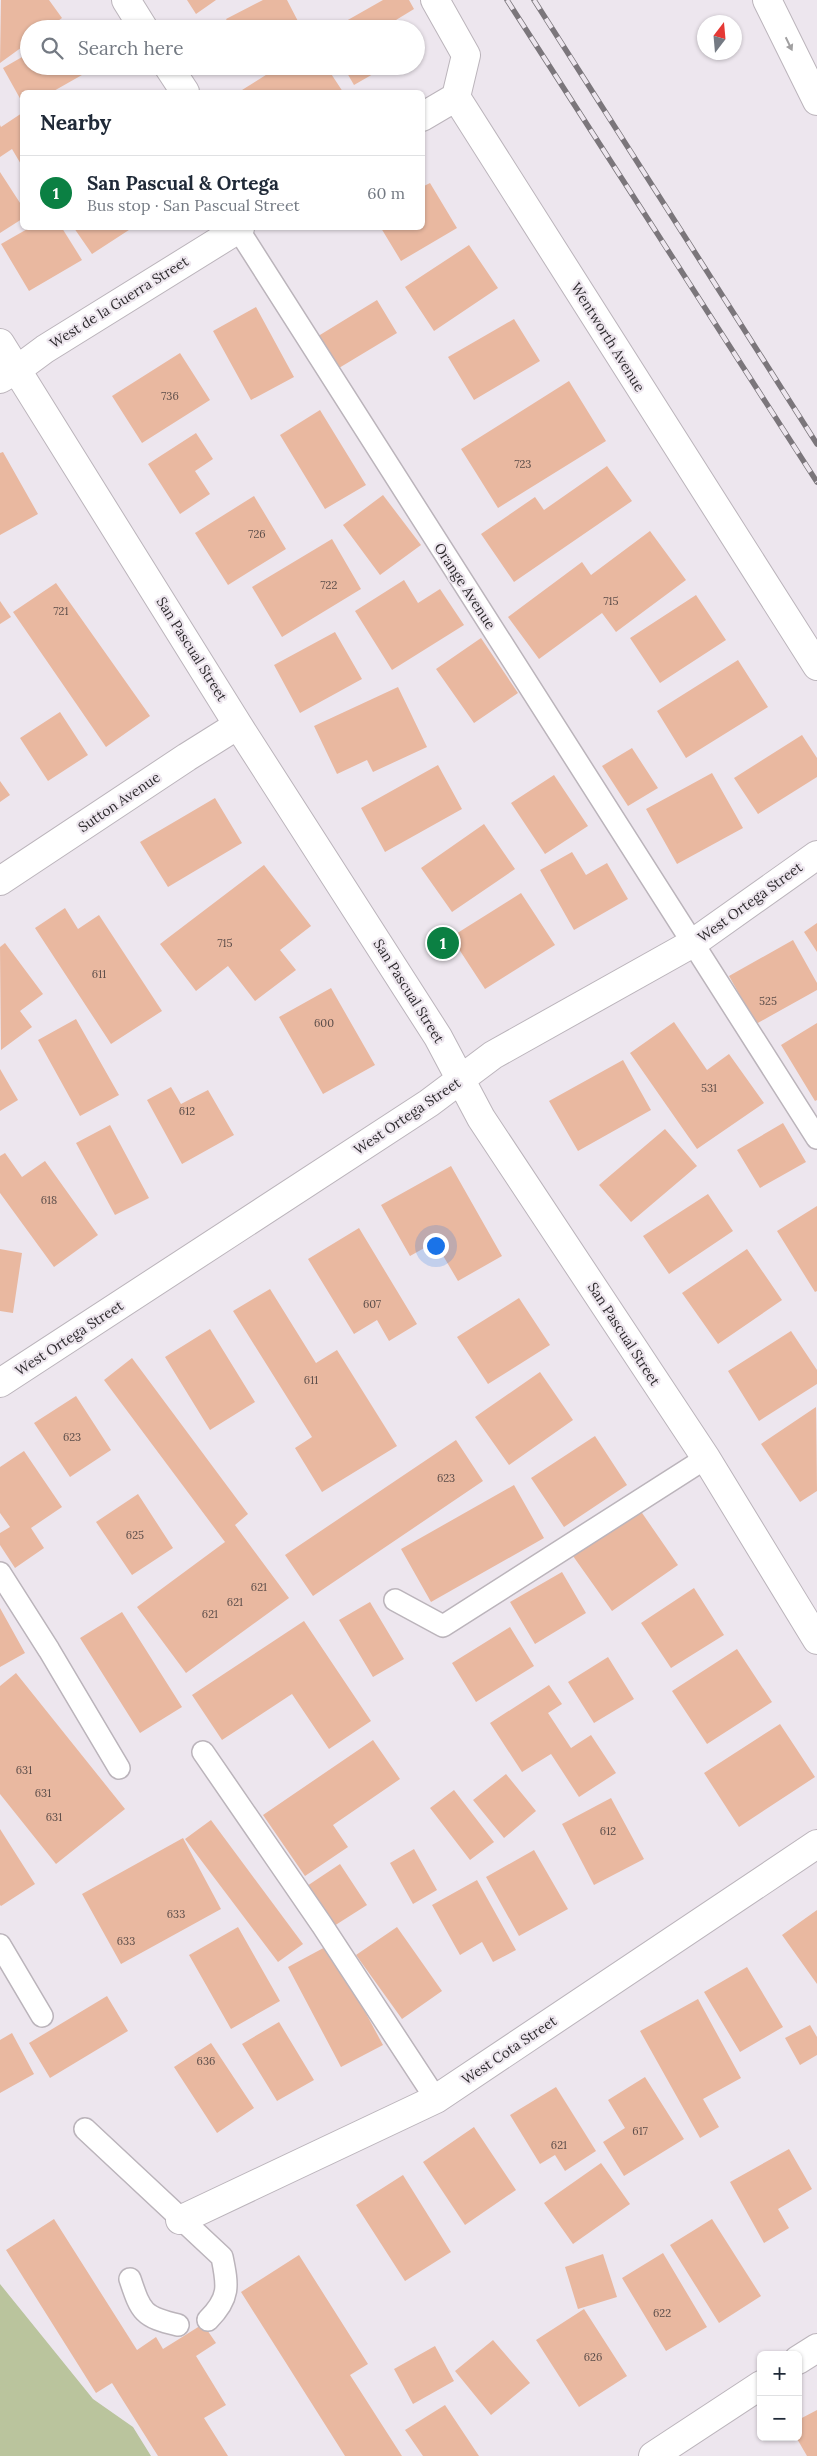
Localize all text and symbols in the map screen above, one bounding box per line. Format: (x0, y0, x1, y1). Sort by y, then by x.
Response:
north arrow (697, 15, 742, 60)
search box (20, 20, 425, 75)
icon: search (38, 34, 66, 62)
text: Search here (78, 36, 184, 60)
one-way arrow (785, 37, 793, 51)
text: Nearby (40, 109, 111, 136)
text: San Pascual & Ortega (87, 171, 279, 195)
text: 1 (53, 183, 59, 203)
text: 60 m (367, 183, 405, 203)
text: Bus stop · San Pascual Street (87, 195, 300, 215)
street label: West de la Guerra Street (46, 252, 192, 352)
street label: Wentworth Avenue (567, 279, 649, 395)
house number: 736 (161, 389, 179, 403)
house number: 723 (515, 457, 531, 471)
house number: 726 (248, 527, 266, 541)
street label: Orange Avenue (430, 539, 500, 633)
house number: 722 (321, 578, 338, 592)
street label: San Pascual Street (153, 593, 232, 705)
house number: 715 (603, 594, 619, 608)
house number: 721 (54, 604, 68, 618)
street label: Sutton Avenue (75, 768, 164, 836)
street label: West Ortega Street (694, 858, 806, 946)
pin: 1 (427, 924, 459, 962)
street label: San Pascual Street (370, 935, 449, 1047)
house number: 715 (217, 936, 233, 950)
house number: 611 (92, 967, 106, 981)
house number: 525 (759, 994, 777, 1008)
house number: 600 (314, 1016, 334, 1030)
street label: West Ortega Street (350, 1073, 464, 1158)
house number: 531 (701, 1081, 717, 1095)
house number: 612 (179, 1104, 195, 1118)
house number: 618 (41, 1193, 57, 1207)
your location (423, 1233, 449, 1259)
street label: San Pascual Street (584, 1279, 664, 1390)
street label: West Ortega Street (12, 1296, 127, 1380)
house number: 607 (363, 1297, 381, 1311)
house number: 611 (304, 1373, 318, 1387)
house number: 623 (63, 1430, 81, 1444)
house number: 623 (437, 1471, 455, 1485)
house number: 625 (126, 1528, 144, 1542)
house number: 621 (251, 1580, 267, 1594)
house number: 621 (227, 1595, 243, 1609)
house number: 621 (202, 1607, 218, 1621)
house number: 631 (16, 1763, 32, 1777)
house number: 631 (35, 1786, 51, 1800)
house number: 631 (46, 1810, 62, 1824)
house number: 612 (600, 1824, 616, 1838)
house number: 633 (167, 1907, 185, 1921)
house number: 633 (117, 1934, 135, 1948)
street label: West Cota Street (458, 2011, 560, 2088)
house number: 636 (197, 2054, 215, 2068)
house number: 617 (632, 2124, 648, 2138)
house number: 621 (551, 2138, 567, 2152)
house number: 622 (653, 2306, 671, 2320)
house number: 626 (584, 2350, 602, 2364)
map controls (757, 2351, 802, 2441)
button: + (757, 2351, 802, 2396)
button: − (757, 2396, 802, 2441)

